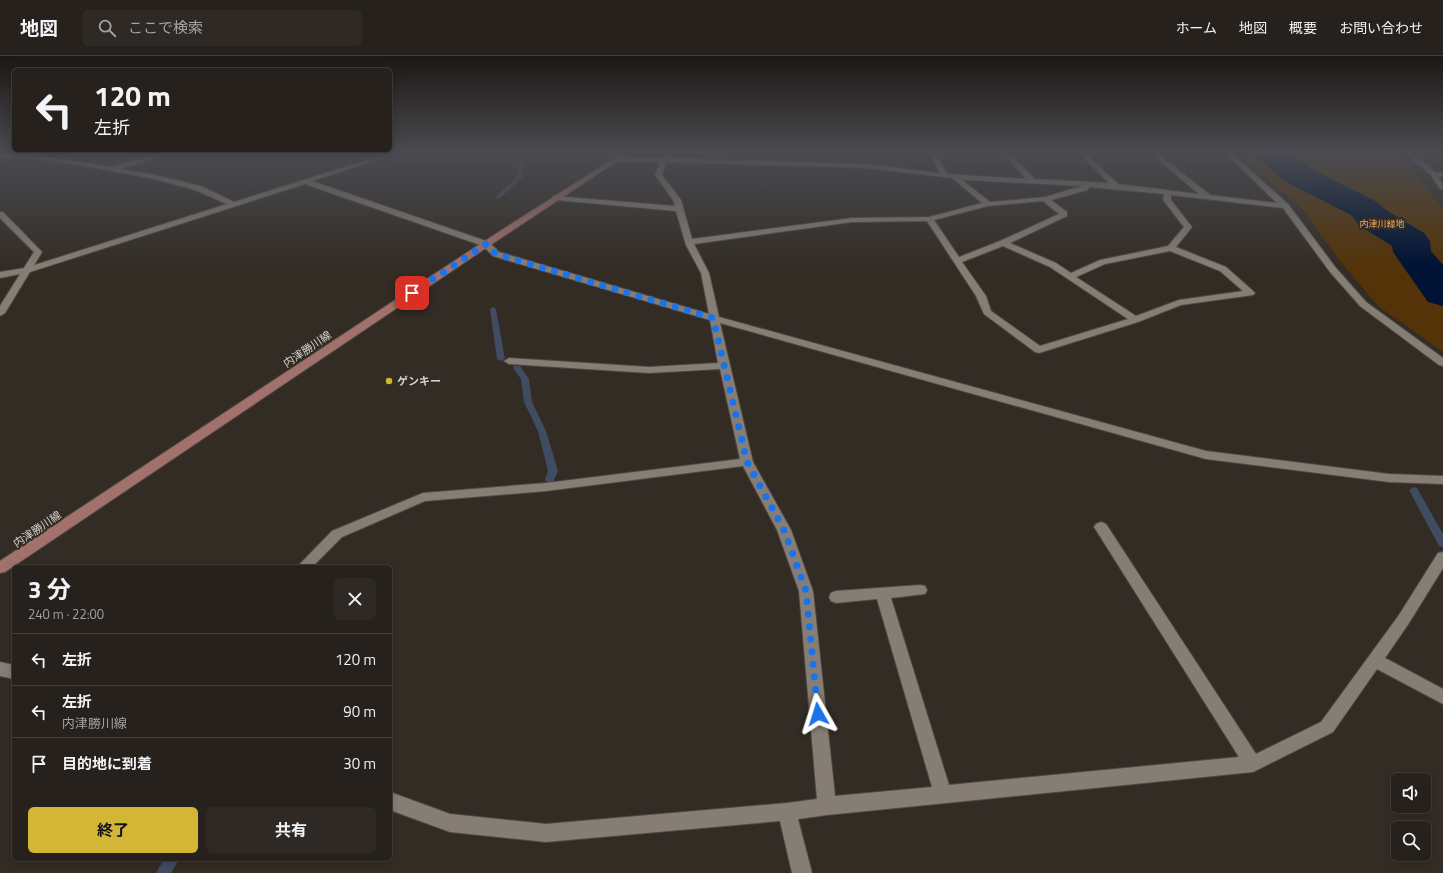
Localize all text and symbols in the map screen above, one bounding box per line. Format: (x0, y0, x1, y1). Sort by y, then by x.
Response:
search box (82, 10, 362, 46)
text: 地図 (20, 13, 58, 42)
text: ここで検索 (128, 16, 203, 39)
icon: search (96, 17, 118, 39)
text: ホーム (1175, 17, 1217, 38)
text: 地図 (1239, 17, 1267, 38)
text: 概要 (1289, 17, 1317, 38)
text: お問い合わせ (1339, 17, 1423, 38)
text: 120 m (94, 74, 171, 117)
icon: left (28, 84, 80, 136)
text: 左折 (94, 114, 130, 141)
park label: 内津川緑地 (1359, 217, 1405, 230)
pin (395, 276, 429, 310)
icon: arrive (401, 282, 423, 304)
street label: 内津勝川線 (280, 327, 334, 371)
place label: ゲンキー (397, 373, 441, 389)
marker: ゲンキー (384, 376, 394, 386)
street label: 内津勝川線 (10, 507, 64, 551)
text: 3 分 (28, 571, 71, 607)
button: close (334, 578, 376, 620)
text: 240 m · 22:00 (28, 604, 104, 624)
text: 左折 (62, 648, 92, 671)
text: 120 m (335, 648, 376, 671)
icon: left (28, 649, 50, 671)
text: 左折 (62, 690, 92, 713)
position arrow (797, 693, 839, 735)
text: 90 m (343, 700, 376, 723)
icon: left (28, 701, 50, 723)
text: 内津勝川線 (62, 713, 127, 733)
text: 目的地に到着 (62, 752, 152, 775)
text: 30 m (343, 752, 376, 775)
icon: arrive (28, 753, 50, 775)
map controls (1391, 773, 1431, 861)
button: sound (1391, 773, 1431, 813)
button: 終了 (28, 807, 198, 853)
button: 共有 (206, 807, 376, 853)
button: search (1391, 821, 1431, 861)

